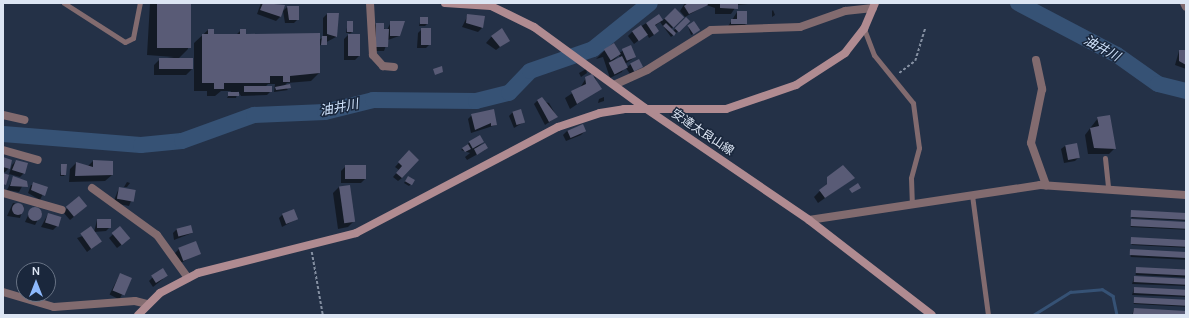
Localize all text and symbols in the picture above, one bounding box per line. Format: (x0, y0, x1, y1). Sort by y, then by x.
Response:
water label: 油井川 (1081, 32, 1123, 64)
water label: 油井川 (318, 96, 360, 118)
street label: 安達太良山線 (669, 106, 737, 158)
north arrow (16, 262, 56, 302)
text: N (32, 263, 40, 278)

